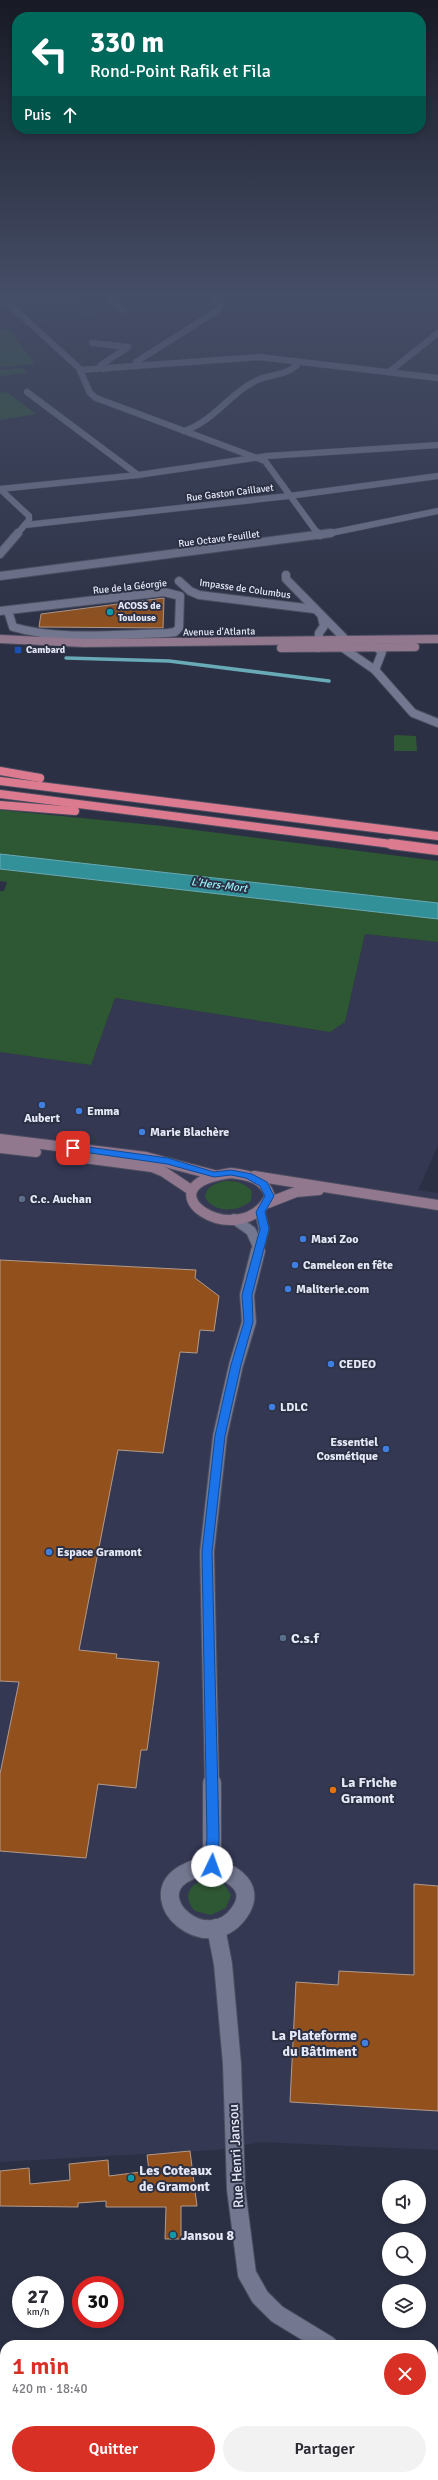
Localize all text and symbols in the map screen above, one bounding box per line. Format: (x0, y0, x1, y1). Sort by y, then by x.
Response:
text: 330 m (90, 26, 164, 60)
icon: left (24, 28, 76, 80)
text: Rond-Point Rafik et Fila (90, 60, 271, 82)
icon: ahead (59, 104, 81, 126)
text: Puis (24, 106, 51, 124)
street label: Rue Gaston Caillavet (186, 482, 275, 504)
street label: Rue Octave Feuillet (178, 528, 261, 550)
street label: Rue de la Géorgie (92, 577, 168, 597)
street label: Impasse de Columbus (198, 577, 292, 601)
place label: ACOSS de Toulouse (118, 600, 161, 624)
marker: ACOSS de Toulouse (105, 607, 115, 617)
street label: Avenue d'Atlanta (183, 625, 255, 639)
place label: Cambard (26, 644, 66, 656)
marker: Cambard (13, 645, 23, 655)
water label: L'Hers-Mort (190, 875, 249, 895)
marker: Aubert (37, 1100, 47, 1110)
place label: Emma (87, 1104, 119, 1119)
marker: Emma (74, 1106, 84, 1116)
place label: Aubert (24, 1111, 61, 1126)
place label: Marie Blachère (150, 1125, 229, 1140)
marker: Marie Blachère (137, 1127, 147, 1137)
pin (56, 1131, 90, 1165)
icon: arrive (62, 1137, 84, 1159)
place label: C.c. Auchan (30, 1192, 92, 1207)
marker: C.c. Auchan (17, 1194, 27, 1204)
place label: Maxi Zoo (311, 1232, 359, 1247)
marker: Maxi Zoo (298, 1234, 308, 1244)
place label: Cameleon en fête (303, 1258, 393, 1273)
marker: Cameleon en fête (290, 1260, 300, 1270)
place label: Maliterie.com (296, 1282, 369, 1297)
marker: Maliterie.com (283, 1284, 293, 1294)
place label: CEDEO (339, 1357, 376, 1372)
marker: CEDEO (326, 1359, 336, 1369)
place label: LDLC (280, 1400, 308, 1415)
marker: LDLC (267, 1402, 277, 1412)
place label: Essentiel Cosmétique (316, 1435, 378, 1464)
marker: Essentiel Cosmétique (381, 1444, 391, 1454)
place label: Espace Gramont (57, 1545, 142, 1560)
marker: Espace Gramont (44, 1547, 54, 1557)
place label: C.s.f (291, 1630, 320, 1647)
marker: C.s.f (278, 1633, 288, 1643)
place label: La Friche Gramont (341, 1774, 397, 1807)
marker: La Friche Gramont (328, 1785, 338, 1795)
position arrow (191, 1845, 233, 1887)
place label: La Plateforme du Bâtiment (271, 2027, 358, 2060)
marker: La Plateforme du Bâtiment (360, 2038, 370, 2048)
street label: Rue Henri Jansou (225, 2104, 247, 2208)
place label: Les Coteaux de Gramont (139, 2162, 212, 2195)
marker: Les Coteaux de Gramont (126, 2173, 136, 2183)
map controls (382, 2180, 426, 2328)
button: sound (382, 2180, 426, 2224)
place label: Jansou 8 (181, 2227, 234, 2244)
marker: Jansou 8 (168, 2230, 178, 2240)
button: search (382, 2232, 426, 2276)
speed limit sign: 30 (72, 2276, 124, 2328)
text: 27 (27, 2284, 49, 2309)
button: layers (382, 2284, 426, 2328)
text: km/h (27, 2306, 49, 2318)
text: 1 min (12, 2351, 69, 2381)
button: close (384, 2353, 426, 2395)
text: 420 m · 18:40 (12, 2381, 88, 2397)
button: Quitter (12, 2426, 215, 2472)
button: Partager (223, 2426, 426, 2472)

